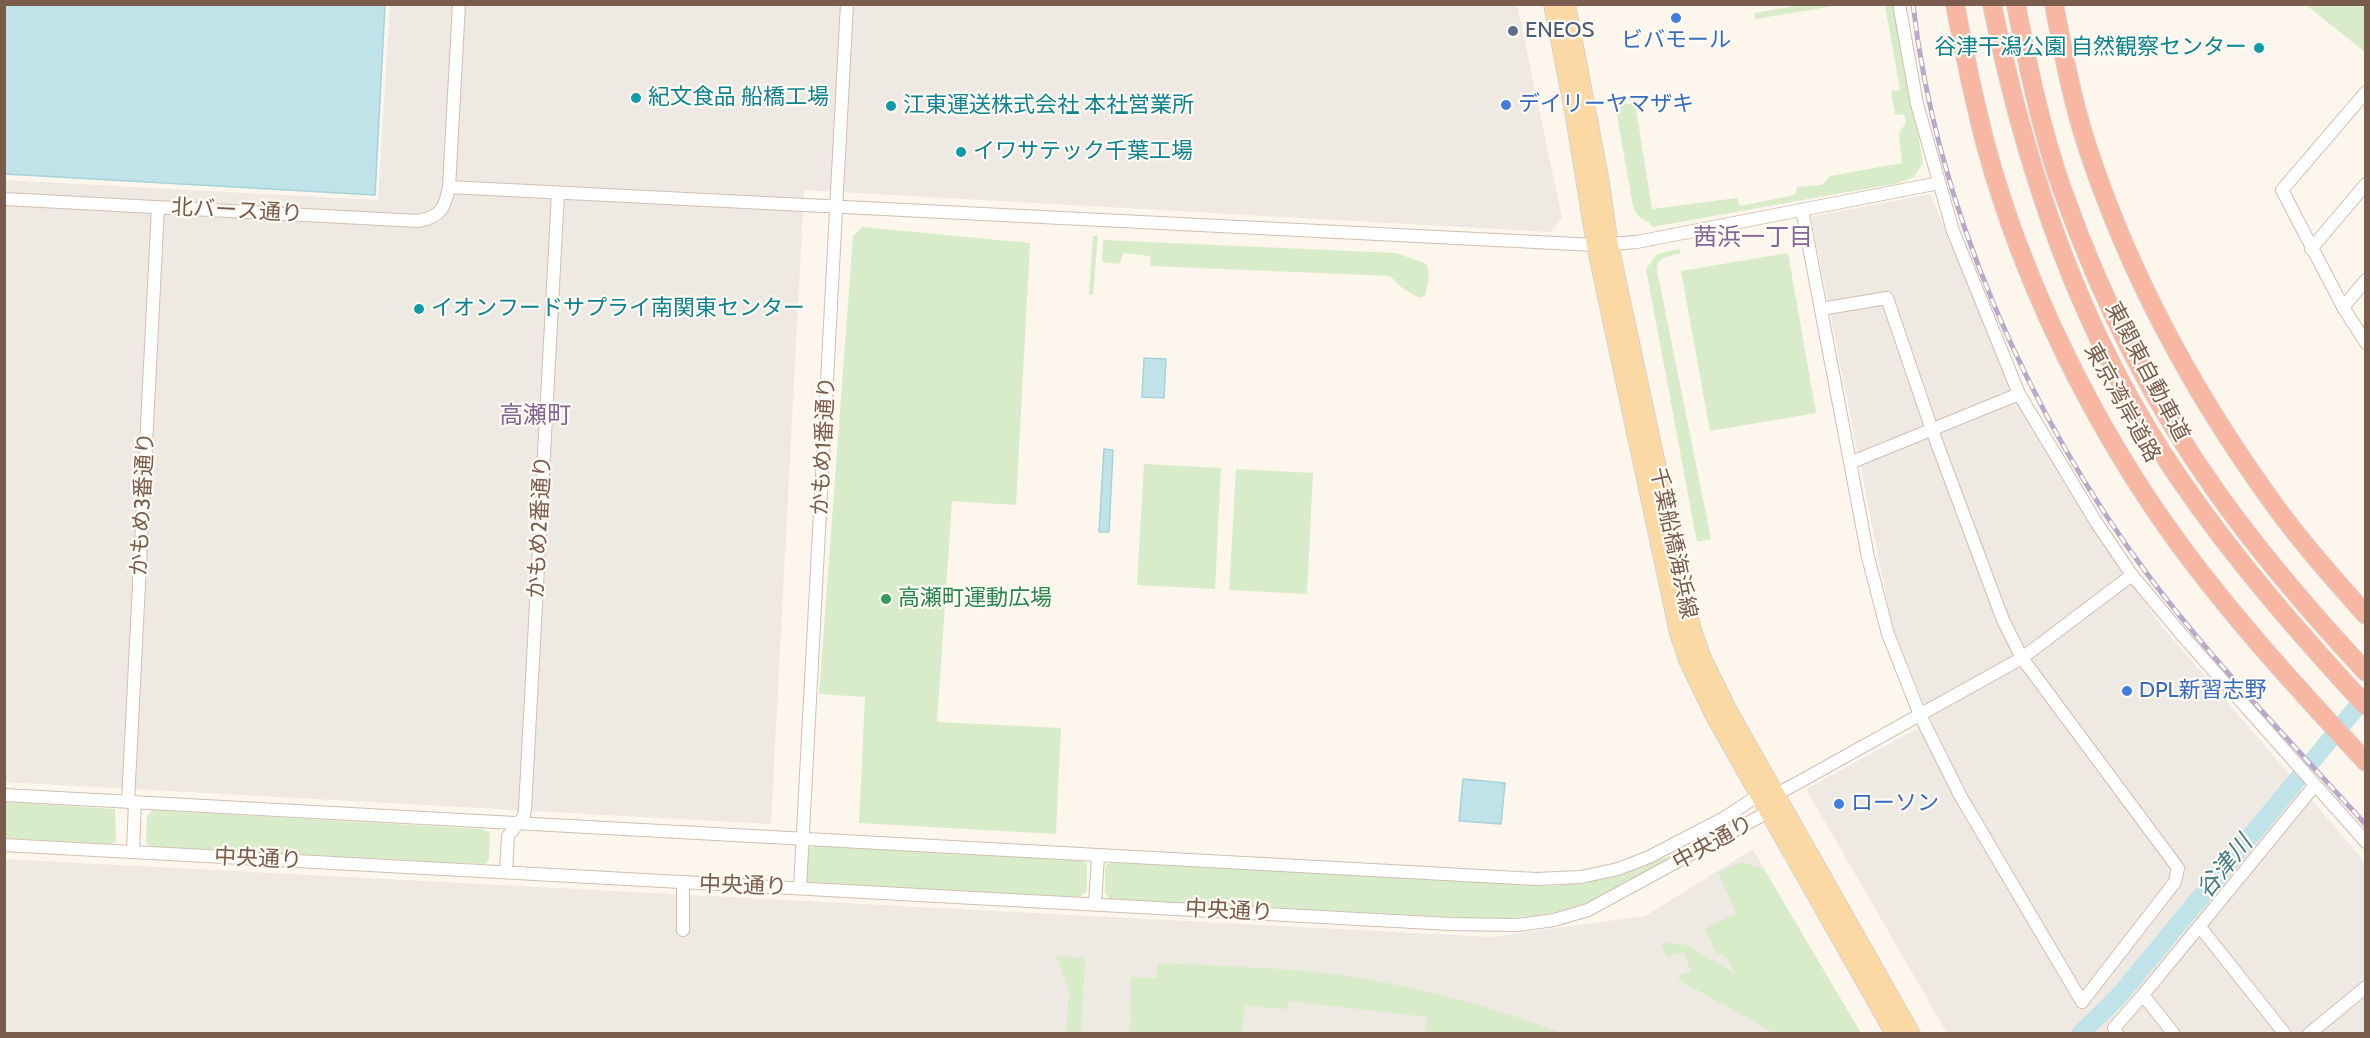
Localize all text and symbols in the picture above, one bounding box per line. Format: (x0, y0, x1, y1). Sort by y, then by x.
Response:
marker: ビバモール (1669, 11, 1683, 25)
place label: ENEOS (1525, 18, 1594, 44)
marker: ENEOS (1506, 24, 1520, 38)
place label: ビバモール (1621, 28, 1731, 54)
place label: 谷津干潟公園 自然観察センター (1934, 35, 2247, 61)
marker: 谷津干潟公園 自然観察センター (2252, 41, 2266, 55)
place label: 紀文食品 船橋工場 (648, 85, 829, 111)
marker: 紀文食品 船橋工場 (629, 91, 643, 105)
place label: デイリーヤマザキ (1518, 92, 1694, 118)
place label: 江東運送株式会社 本社営業所 (903, 93, 1194, 119)
marker: デイリーヤマザキ (1499, 98, 1513, 112)
marker: 江東運送株式会社 本社営業所 (884, 99, 898, 113)
place label: イワサテック千葉工場 (973, 139, 1193, 165)
marker: イワサテック千葉工場 (954, 145, 968, 159)
street label: 北バース通り (170, 194, 304, 228)
district label: 茜浜一丁目 (1693, 224, 1813, 252)
place label: イオンフードサプライ南関東センター (431, 296, 805, 322)
street label: 東関東自動車道 (2099, 298, 2195, 446)
marker: イオンフードサプライ南関東センター (412, 302, 426, 316)
street label: 東京湾岸道路 (2078, 339, 2166, 467)
street label: かもめ1番通り (807, 376, 841, 516)
district label: 高瀬町 (499, 402, 571, 430)
street label: かもめ3番通り (126, 431, 160, 577)
street label: かもめ2番通り (523, 455, 557, 599)
street label: 千葉船橋海浜線 (1644, 465, 1702, 621)
place label: 高瀬町運動広場 (898, 586, 1052, 612)
marker: 高瀬町運動広場 (879, 592, 893, 606)
place label: DPL新習志野 (2139, 678, 2267, 704)
marker: DPL新習志野 (2120, 684, 2134, 698)
place label: ローソン (1851, 791, 1939, 817)
marker: ローソン (1832, 797, 1846, 811)
street label: 中央通り (1668, 810, 1758, 876)
water label: 谷津川 (2191, 830, 2259, 904)
street label: 中央通り (213, 844, 303, 874)
street label: 中央通り (699, 871, 787, 901)
street label: 中央通り (1184, 896, 1274, 926)

